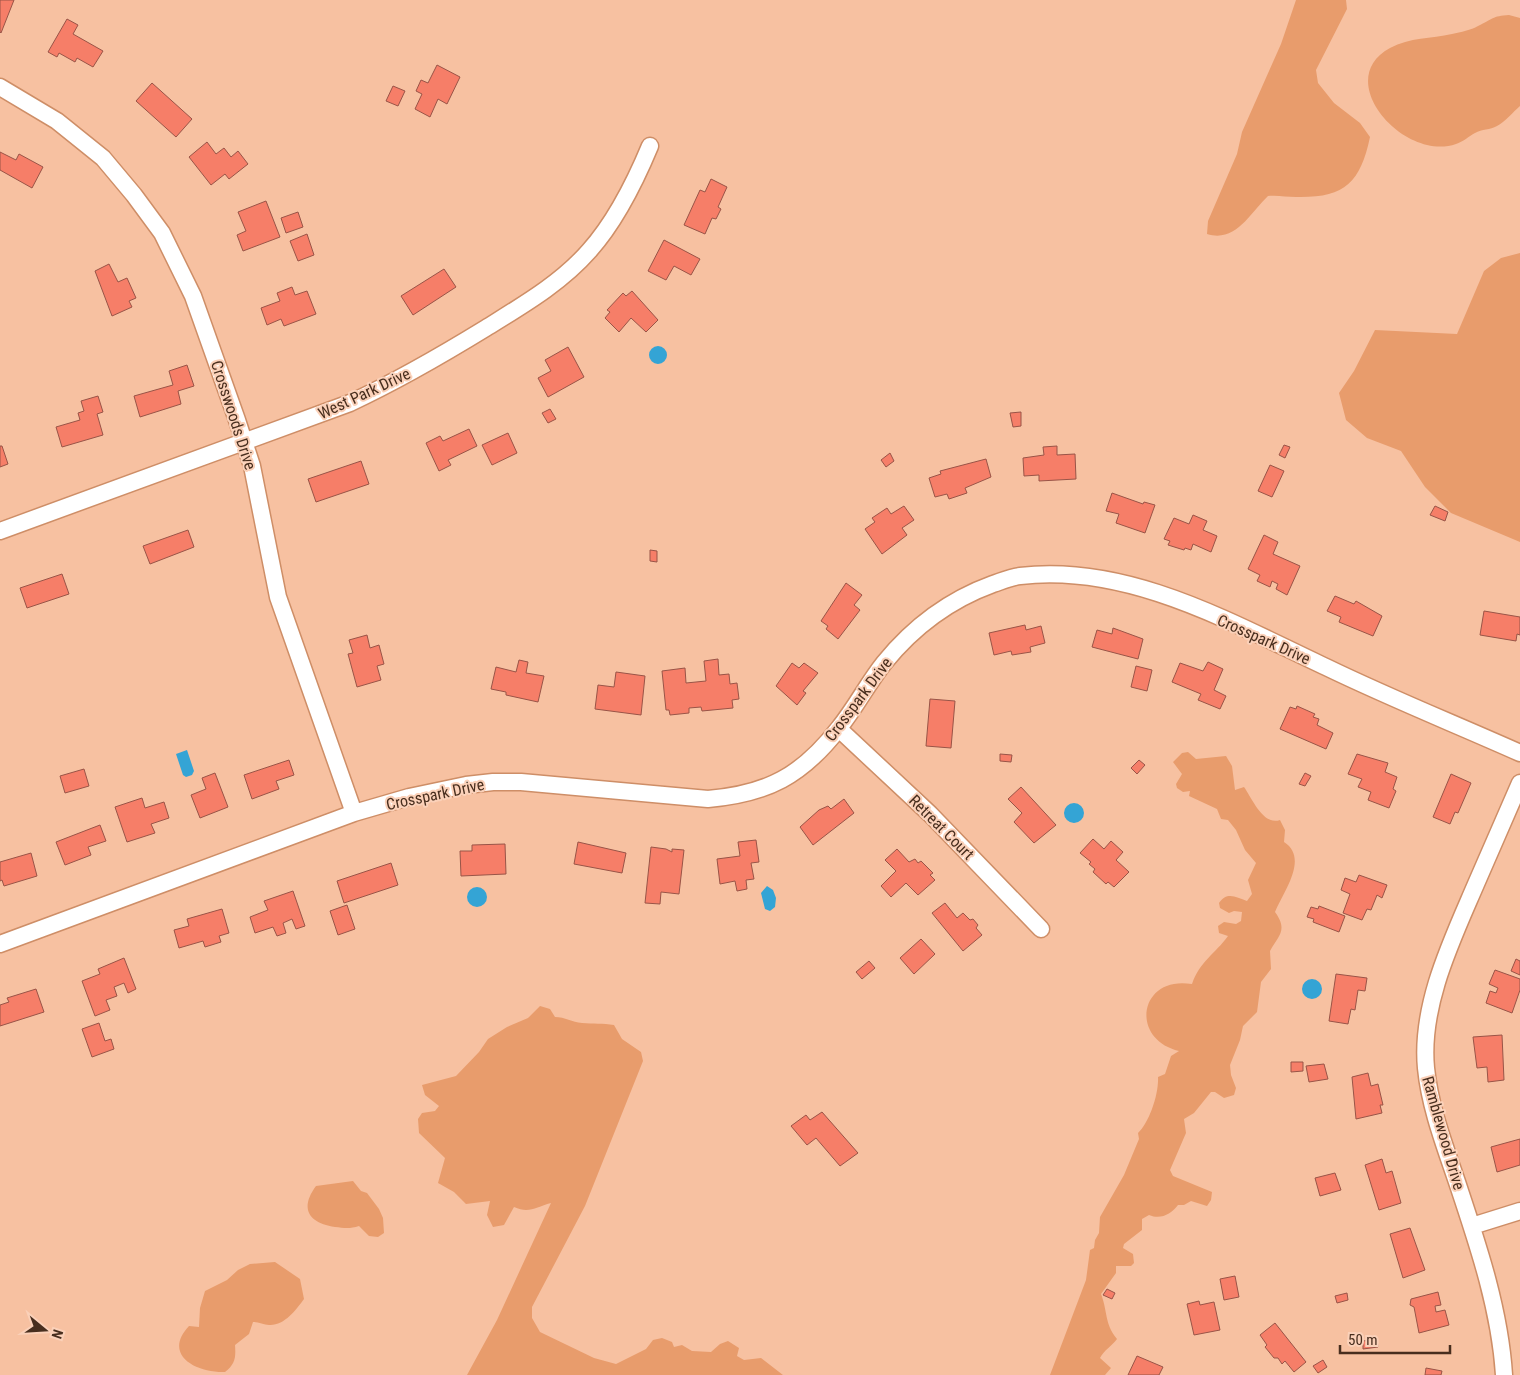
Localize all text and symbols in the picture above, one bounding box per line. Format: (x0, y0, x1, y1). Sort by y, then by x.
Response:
street label: Crosswoods Drive (207, 358, 260, 472)
street label: West Park Drive (315, 364, 413, 423)
street label: Crosspark Drive (1214, 611, 1313, 668)
street label: Crosspark Drive (821, 654, 896, 745)
street label: Crosspark Drive (384, 775, 486, 814)
street label: Retreat Court (905, 791, 978, 864)
street label: Ramblewood Drive (1418, 1074, 1469, 1192)
north arrow (20, 1305, 70, 1355)
scale bar (1340, 1322, 1450, 1354)
text: N (48, 1327, 66, 1341)
text: 50 m (1348, 1331, 1378, 1349)

